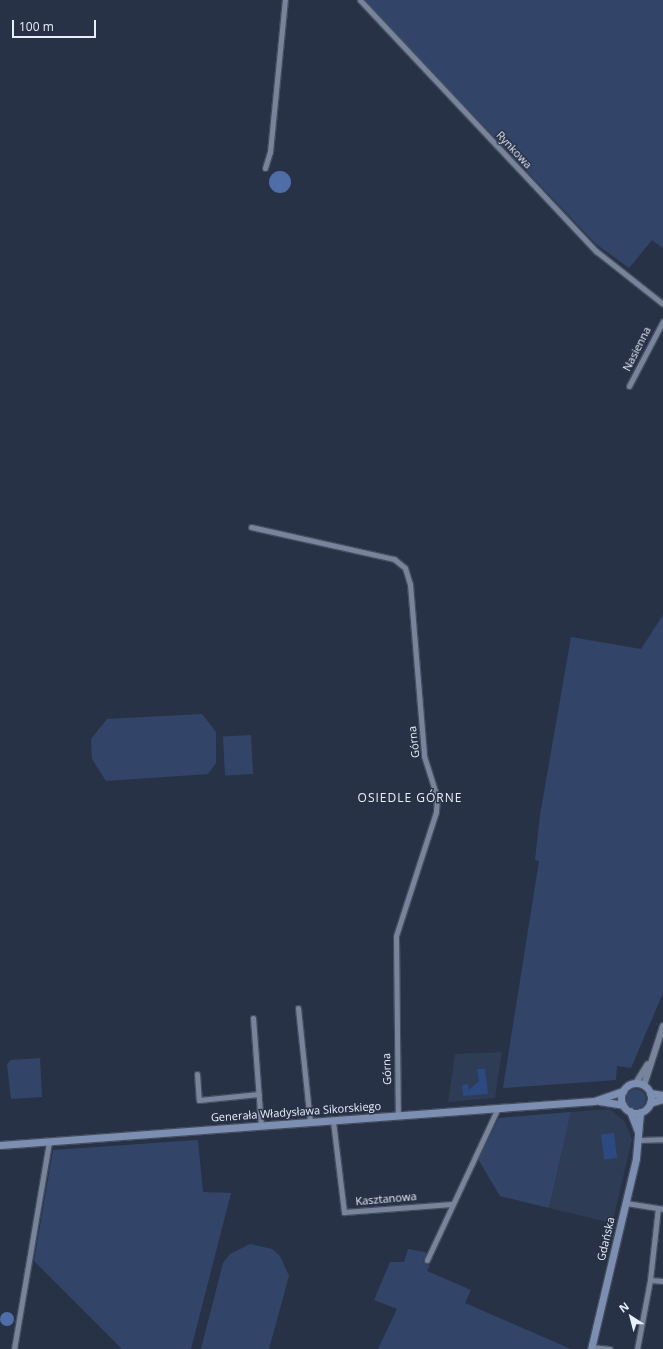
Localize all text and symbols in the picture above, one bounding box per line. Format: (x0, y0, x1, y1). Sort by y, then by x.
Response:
scale bar (14, 12, 98, 38)
text: 100 m (19, 18, 54, 35)
street label: Rynkowa (493, 129, 535, 171)
street label: Nasienna (620, 325, 654, 373)
street label: Górna (406, 725, 422, 759)
district label: OSIEDLE GÓRNE (358, 791, 462, 805)
street label: Górna (380, 1053, 394, 1085)
street label: Generała Władysława Sikorskiego (210, 1099, 382, 1125)
street label: Kasztanowa (355, 1190, 417, 1208)
street label: Gdańska (595, 1216, 617, 1262)
north arrow (611, 1297, 651, 1337)
text: N (616, 1298, 632, 1316)

